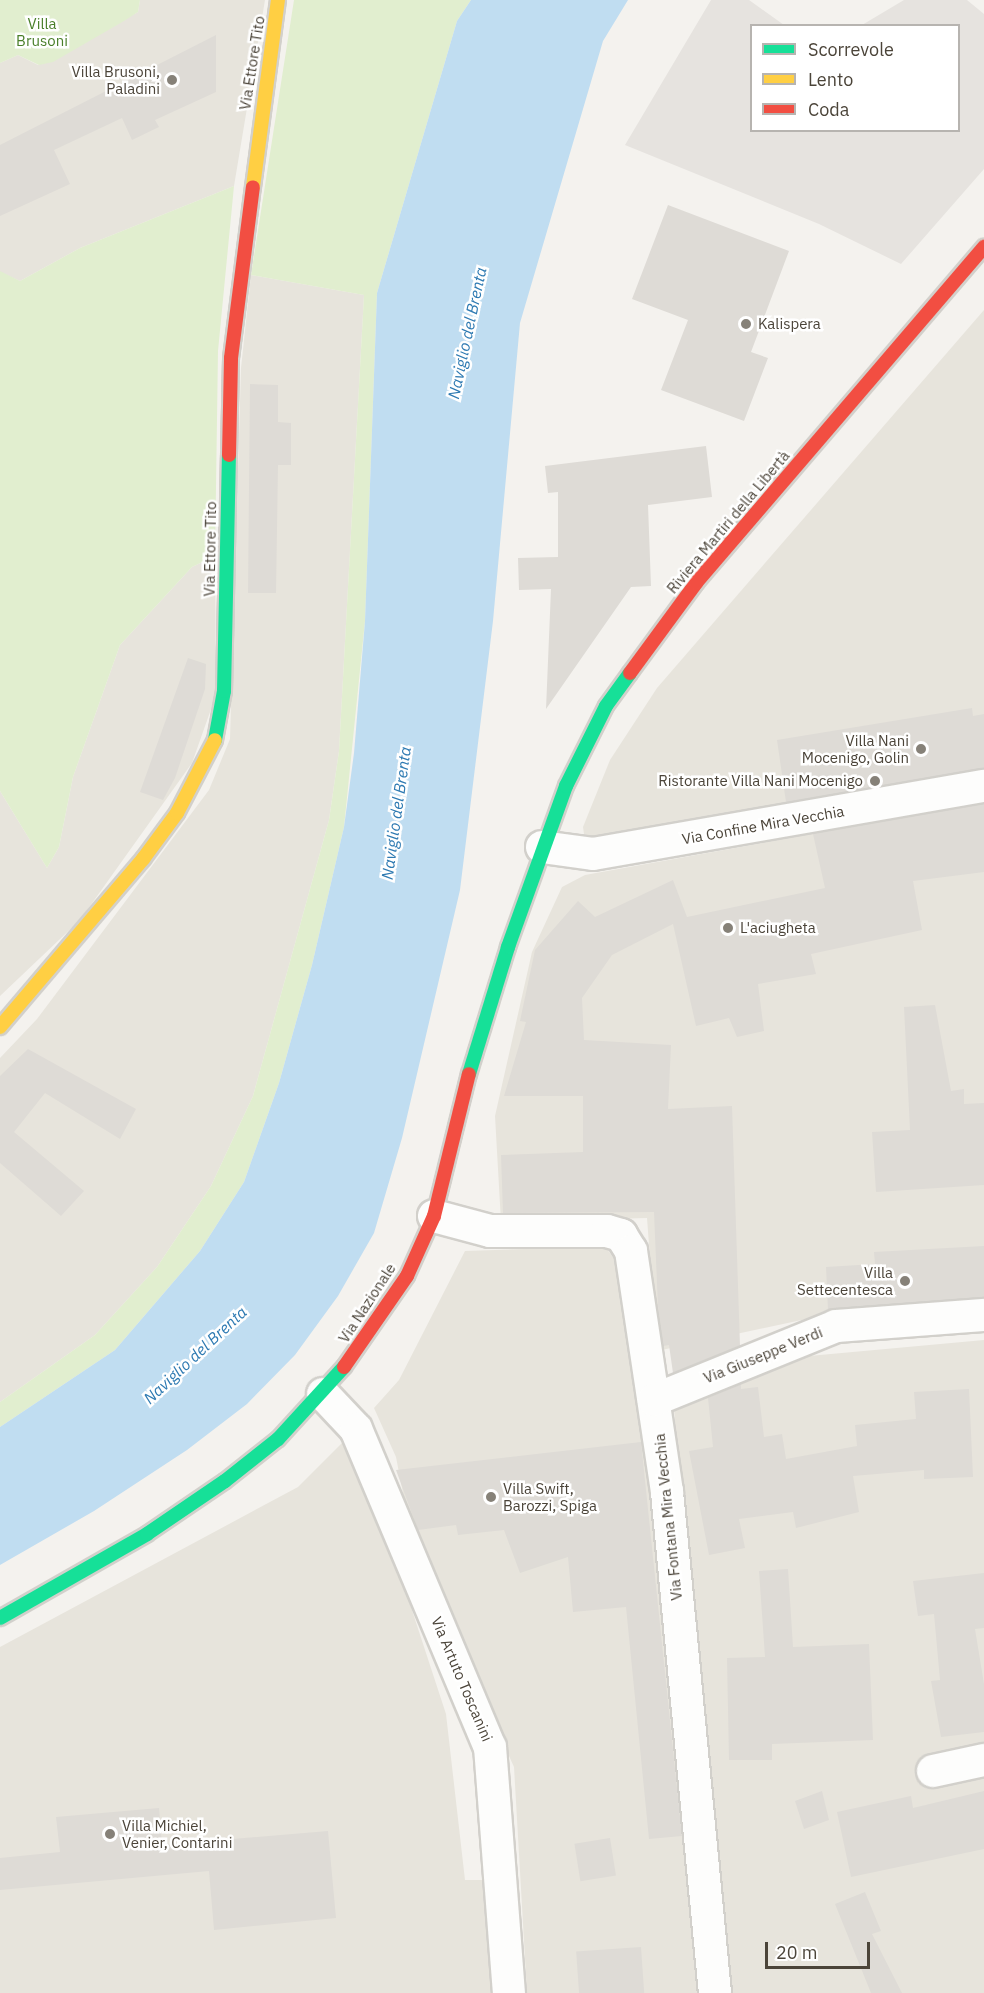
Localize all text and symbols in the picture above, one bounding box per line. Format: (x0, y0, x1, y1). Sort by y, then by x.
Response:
park label: Villa Brusoni (16, 14, 68, 49)
street label: Via Ettore Tito (236, 15, 268, 111)
legend (750, 24, 960, 132)
text: Scorrevole (808, 38, 894, 61)
place label: Villa Brusoni, Paladini (72, 62, 160, 97)
text: Lento (808, 68, 853, 91)
marker: Villa Brusoni, Paladini (165, 73, 179, 87)
text: Coda (808, 98, 849, 121)
water label: Naviglio del Brenta (444, 265, 490, 401)
place label: Kalispera (758, 315, 821, 333)
marker: Kalispera (739, 317, 753, 331)
street label: Riviera Martiri della Libertà (663, 447, 793, 597)
street label: Via Ettore Tito (200, 501, 220, 597)
place label: Villa Nani Mocenigo, Golin (802, 731, 909, 766)
marker: Villa Nani Mocenigo, Golin (914, 742, 928, 756)
water label: Naviglio del Brenta (377, 745, 415, 881)
place label: Ristorante Villa Nani Mocenigo (658, 772, 863, 790)
marker: Ristorante Villa Nani Mocenigo (868, 774, 882, 788)
street label: Via Confine Mira Vecchia (680, 802, 846, 848)
place label: L'aciugheta (740, 919, 816, 937)
marker: L'aciugheta (721, 921, 735, 935)
street label: Via Nazionale (335, 1260, 399, 1346)
place label: Villa Settecentesca (797, 1263, 893, 1298)
marker: Villa Settecentesca (898, 1274, 912, 1288)
water label: Naviglio del Brenta (139, 1302, 251, 1408)
street label: Via Giuseppe Verdi (701, 1323, 825, 1387)
street label: Via Fontana Mira Vecchia (650, 1433, 686, 1601)
place label: Villa Swift, Barozzi, Spiga (503, 1479, 597, 1514)
marker: Villa Swift, Barozzi, Spiga (484, 1490, 498, 1504)
street label: Via Artuto Toscanini (428, 1614, 496, 1744)
place label: Villa Michiel, Venier, Contarini (122, 1816, 232, 1851)
marker: Villa Michiel, Venier, Contarini (103, 1827, 117, 1841)
scale bar (768, 1930, 873, 1968)
text: 20 m (776, 1941, 818, 1964)

